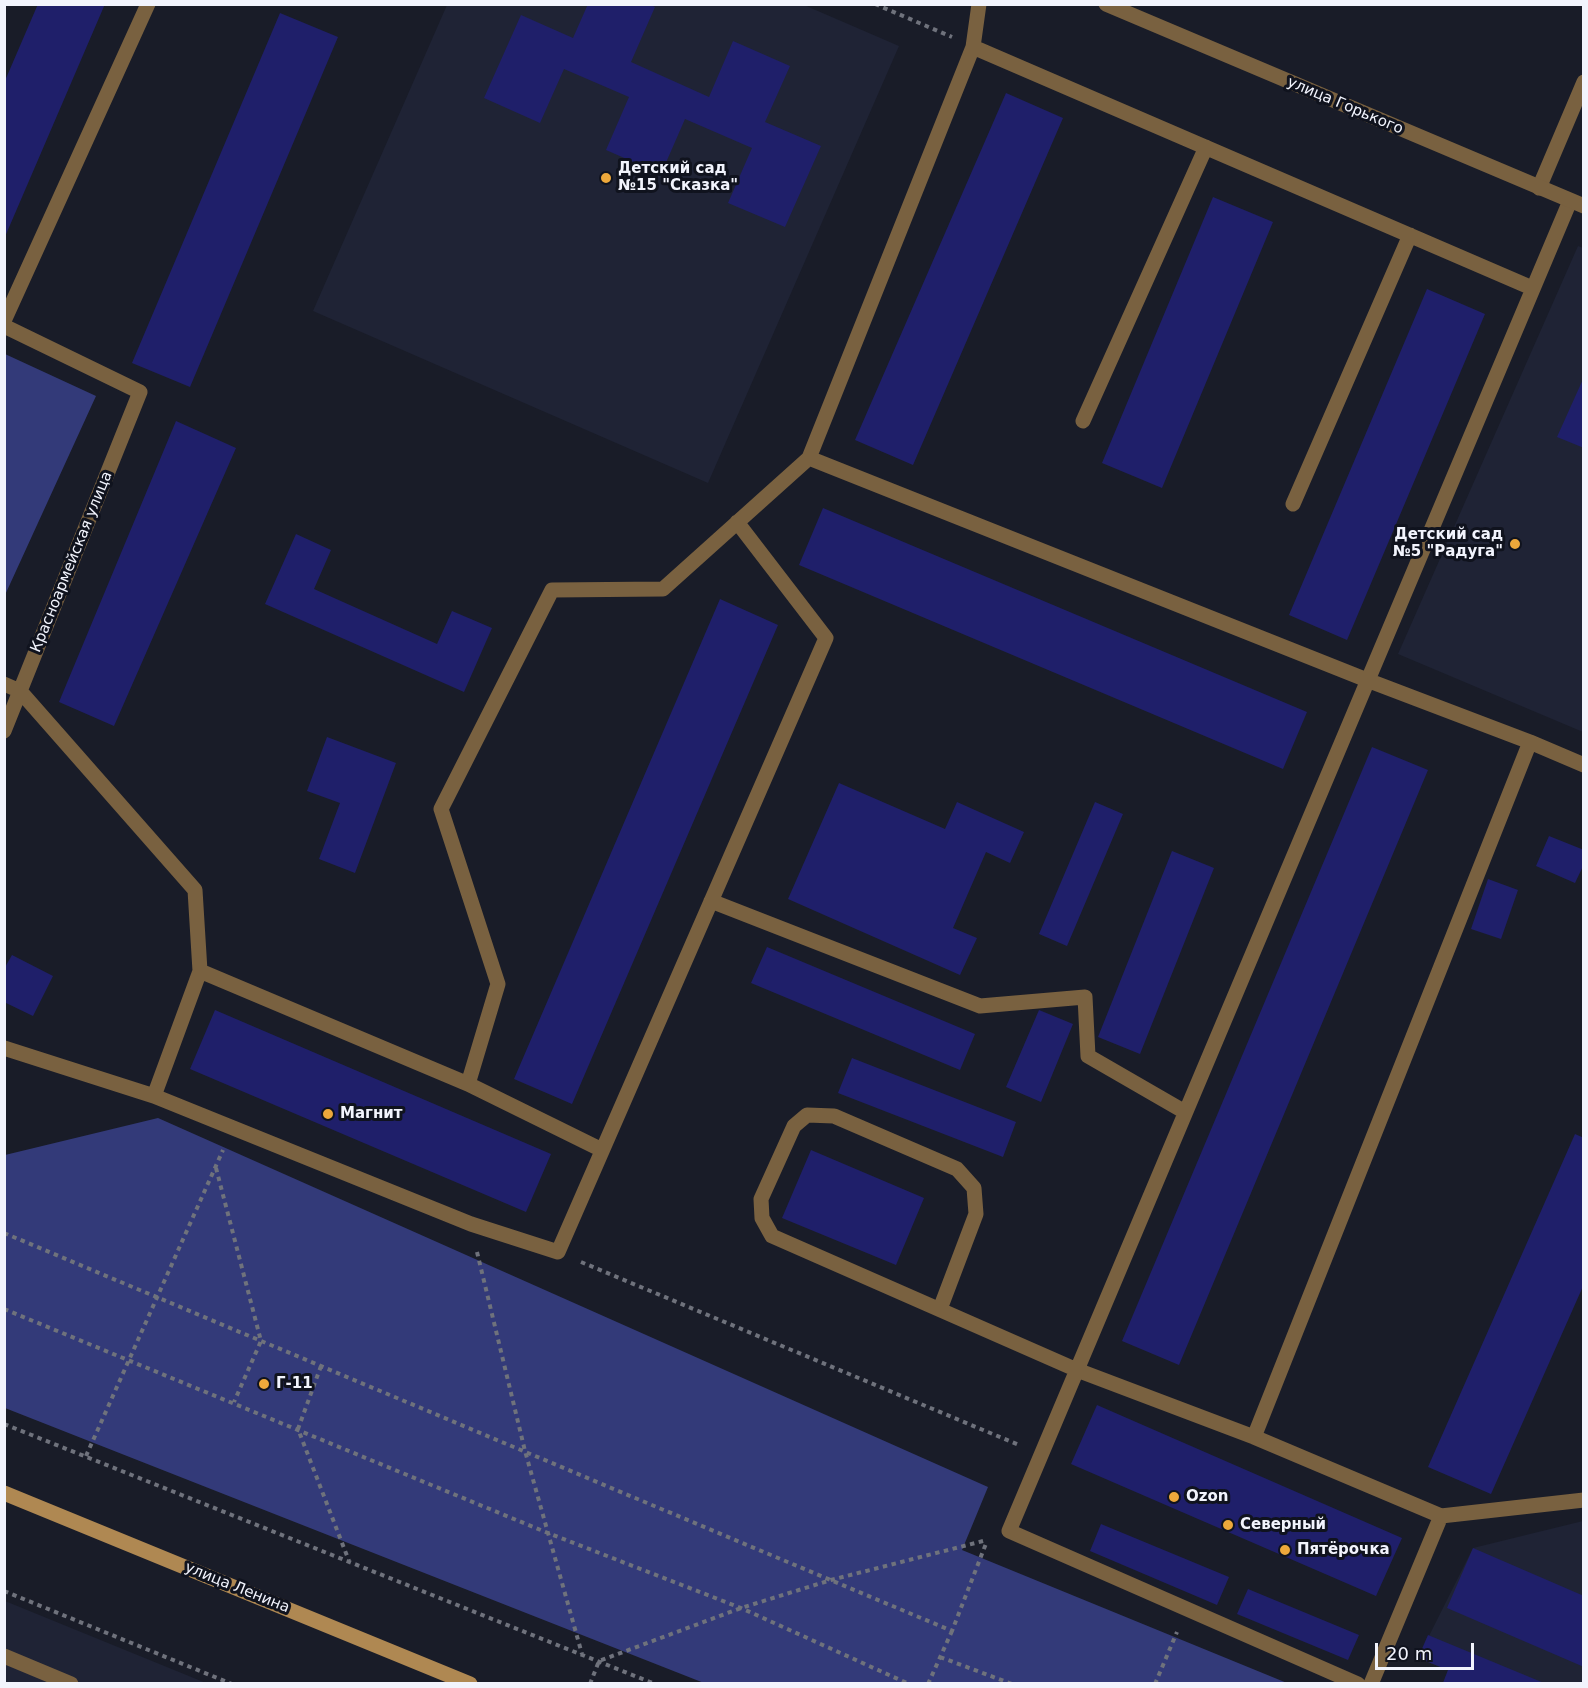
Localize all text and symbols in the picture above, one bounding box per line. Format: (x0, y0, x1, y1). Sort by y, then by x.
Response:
street label: улица Горького (1284, 73, 1406, 139)
place label: Детский сад №15 "Сказка" (618, 160, 738, 195)
marker: Детский сад №15 "Сказка" (599, 171, 613, 185)
street label: Красноармейская улица (27, 469, 117, 655)
place label: Детский сад №5 "Радуга" (1393, 526, 1503, 561)
marker: Детский сад №5 "Радуга" (1508, 537, 1522, 551)
place label: Магнит (340, 1105, 402, 1123)
marker: Магнит (321, 1107, 335, 1121)
place label: Г-11 (276, 1375, 313, 1393)
marker: Г-11 (257, 1377, 271, 1391)
place label: Ozon (1186, 1488, 1228, 1506)
marker: Ozon (1167, 1490, 1181, 1504)
place label: Северный (1240, 1516, 1326, 1534)
marker: Северный (1221, 1518, 1235, 1532)
place label: Пятёрочка (1297, 1541, 1390, 1559)
marker: Пятёрочка (1278, 1543, 1292, 1557)
street label: улица Ленина (182, 1559, 292, 1617)
scale bar (1378, 1631, 1477, 1669)
text: 20 m (1386, 1643, 1432, 1664)

